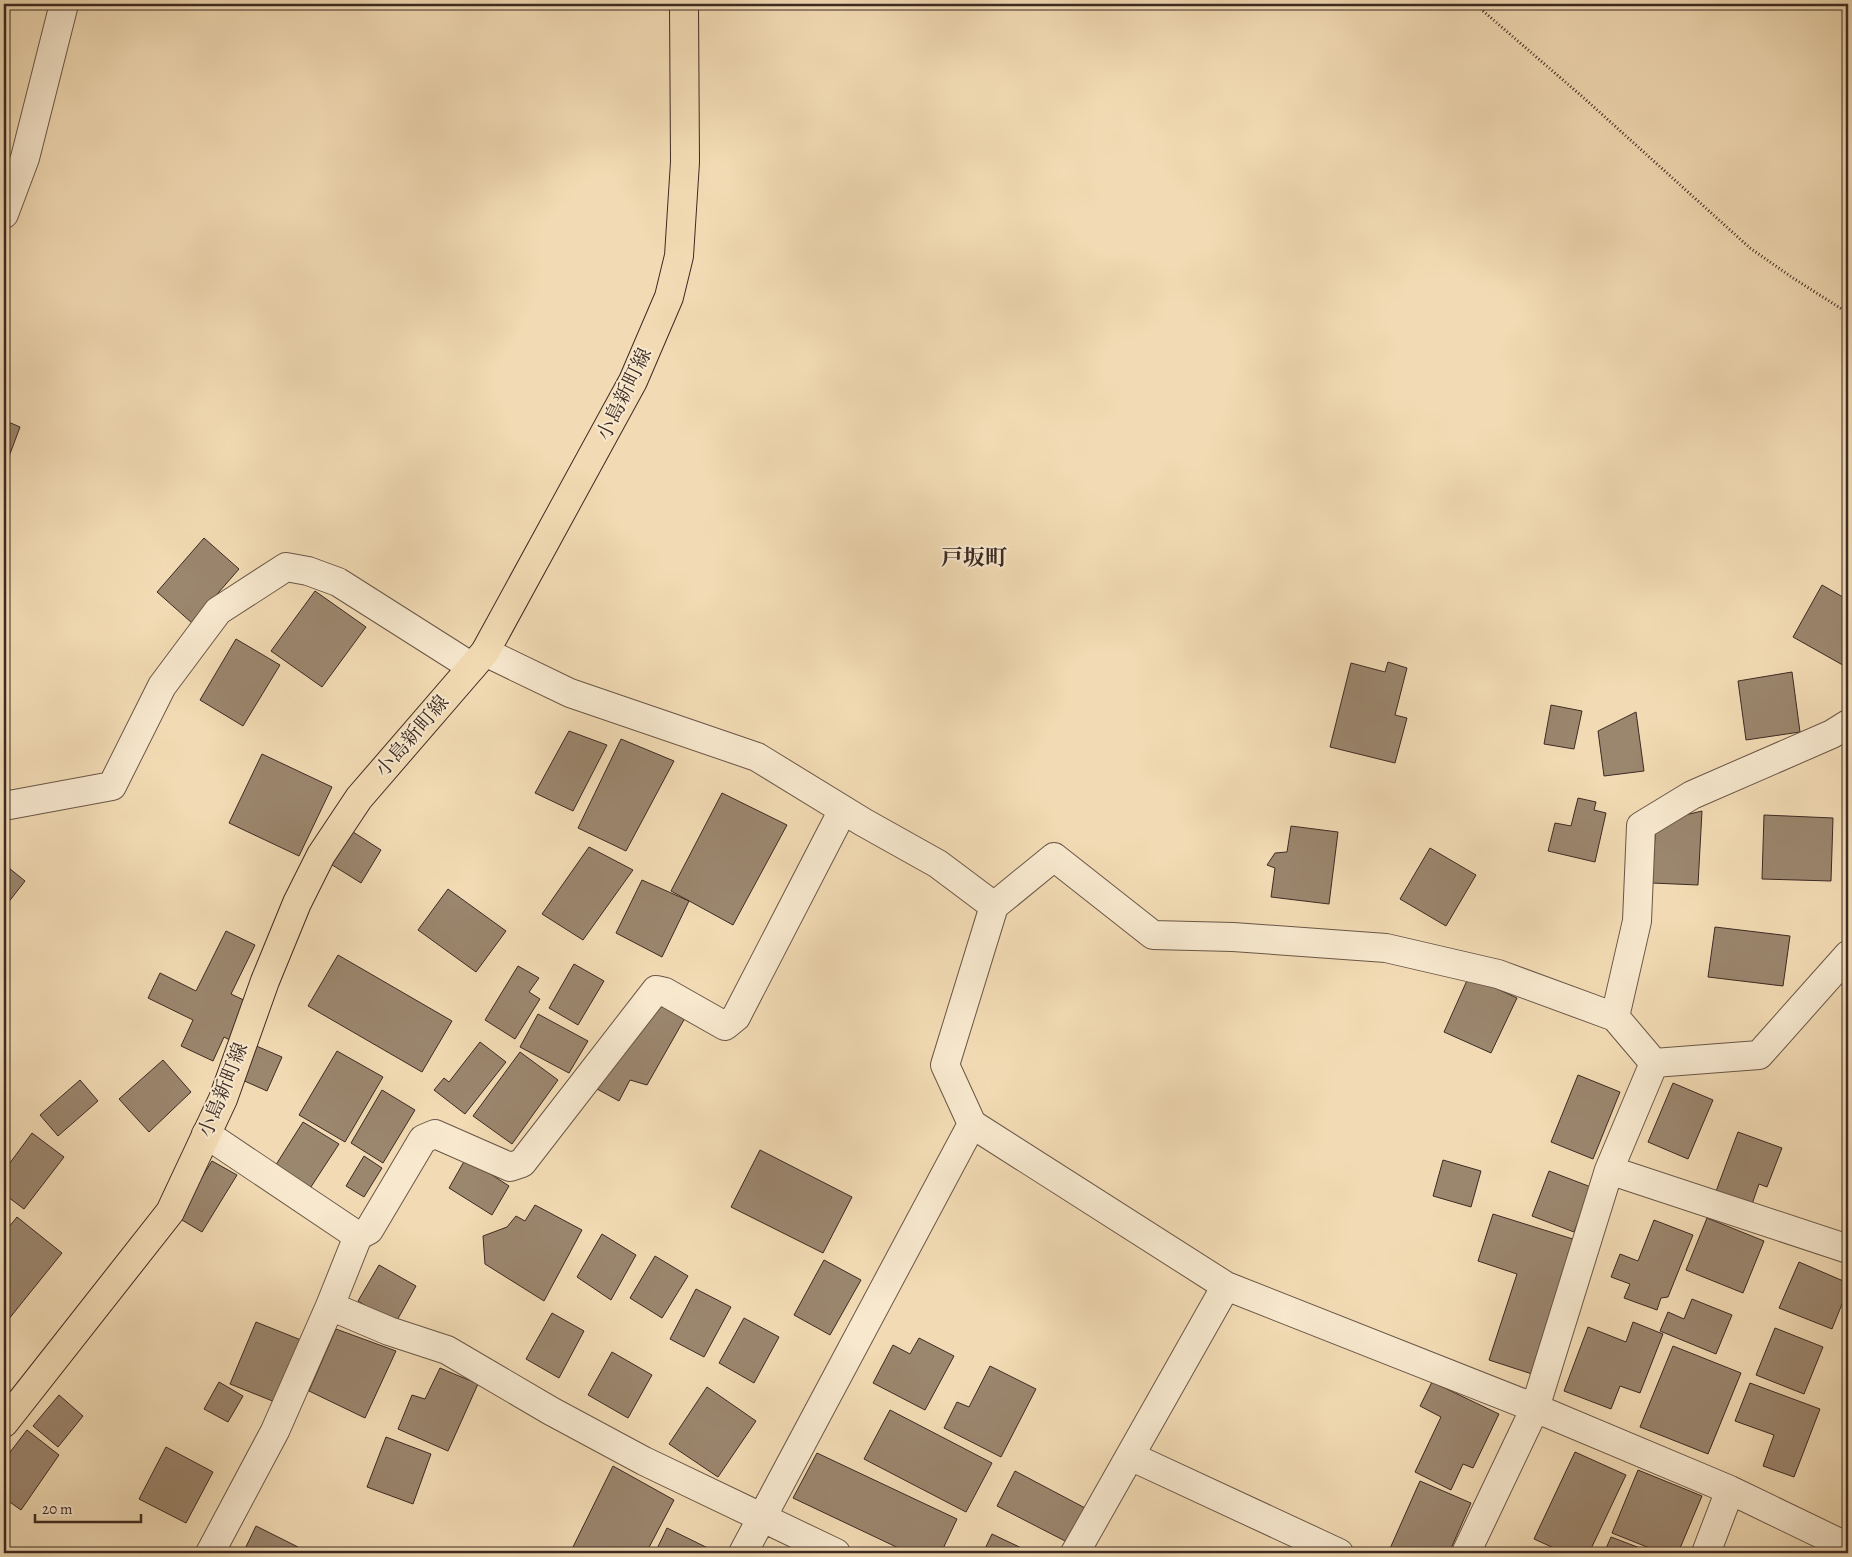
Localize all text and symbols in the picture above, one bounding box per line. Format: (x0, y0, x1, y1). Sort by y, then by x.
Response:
street label: 小島新町線 (590, 343, 658, 445)
district label: 戸坂町 (941, 543, 1007, 573)
street label: 小島新町線 (369, 689, 455, 783)
street label: 小島新町線 (192, 1039, 254, 1141)
scale bar (35, 1492, 141, 1524)
text: 20 m (42, 1499, 73, 1519)

